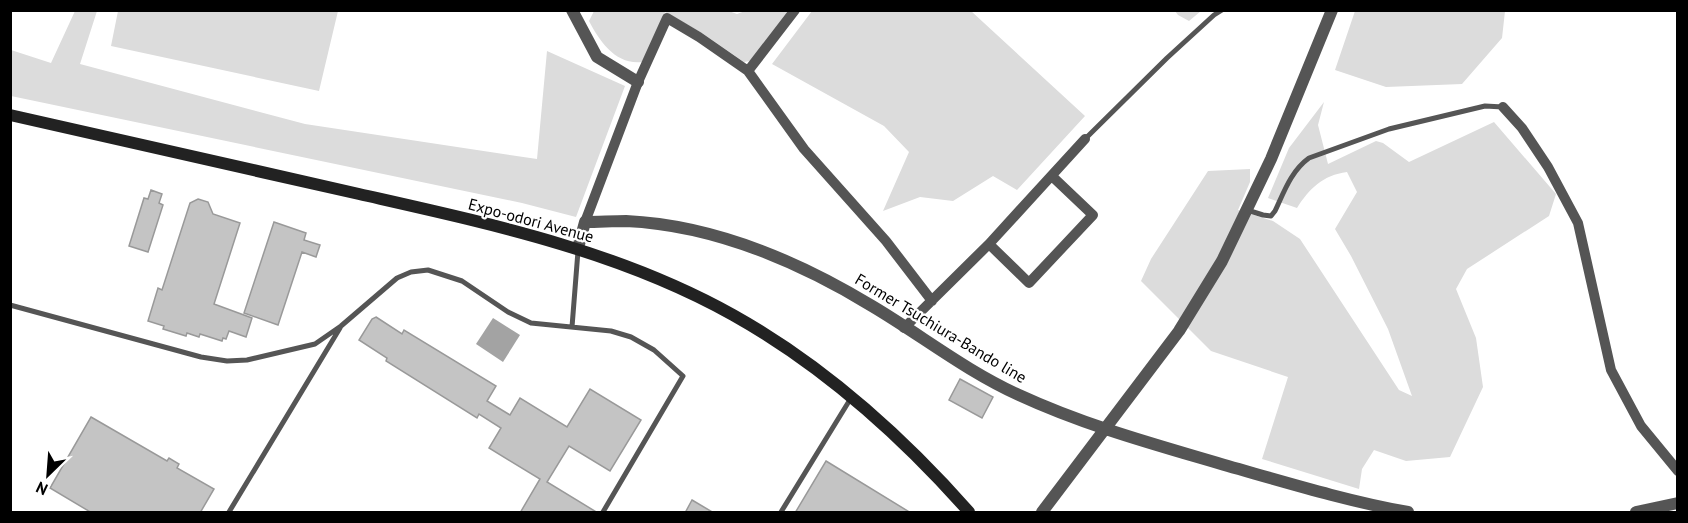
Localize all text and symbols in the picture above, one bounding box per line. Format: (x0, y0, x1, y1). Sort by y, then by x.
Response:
street label: Expo-odori Avenue (466, 194, 596, 246)
street label: Former Tsuchiura-Bando line (852, 269, 1030, 387)
north arrow (18, 445, 78, 505)
text: N (33, 477, 51, 500)

